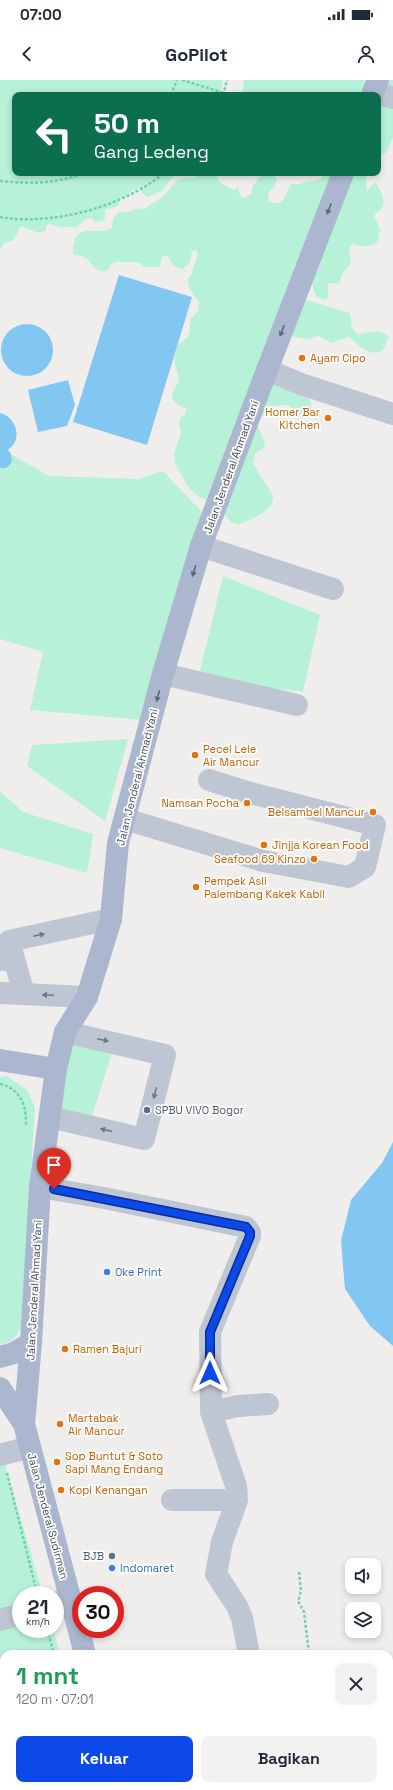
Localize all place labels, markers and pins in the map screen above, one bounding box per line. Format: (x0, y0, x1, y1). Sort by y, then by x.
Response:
place label: Ayam Cipo (310, 351, 366, 365)
marker: Ayam Cipo (297, 353, 307, 363)
place label: Homer Bar Kitchen (265, 405, 320, 432)
marker: Homer Bar Kitchen (323, 413, 333, 423)
place label: Pecel Lele Air Mancur (203, 742, 260, 769)
marker: Pecel Lele Air Mancur (190, 750, 200, 760)
place label: Namsan Pocha (161, 796, 240, 810)
marker: Namsan Pocha (242, 798, 252, 808)
place label: Belsambel Mancur (268, 805, 365, 819)
marker: Belsambel Mancur (368, 807, 378, 817)
place label: Jinjja Korean Food (272, 838, 369, 852)
marker: Jinjja Korean Food (259, 840, 269, 850)
place label: Seafood 69 Kinzo (214, 852, 306, 866)
marker: Seafood 69 Kinzo (309, 854, 319, 864)
place label: Pempek Asli Palembang Kakek Kabil (204, 874, 325, 901)
marker: Pempek Asli Palembang Kakek Kabil (191, 882, 201, 892)
place label: SPBU VIVO Bogor (155, 1103, 244, 1117)
marker: SPBU VIVO Bogor (142, 1105, 152, 1115)
pin (37, 1148, 71, 1189)
place label: Oke Print (115, 1265, 162, 1279)
marker: Oke Print (102, 1267, 112, 1277)
place label: Ramen Bajuri (73, 1342, 142, 1356)
marker: Ramen Bajuri (60, 1344, 70, 1354)
place label: Martabak Air Mancur (68, 1411, 125, 1438)
marker: Martabak Air Mancur (55, 1419, 65, 1429)
place label: Sop Buntut & Soto Sapi Mang Endang (65, 1449, 163, 1476)
marker: Sop Buntut & Soto Sapi Mang Endang (52, 1457, 62, 1467)
place label: Kopi Kenangan (69, 1483, 148, 1497)
marker: Kopi Kenangan (56, 1485, 66, 1495)
place label: BJB (83, 1549, 104, 1563)
marker: BJB (107, 1551, 117, 1561)
place label: Indomaret (120, 1561, 174, 1575)
marker: Indomaret (107, 1563, 117, 1573)

